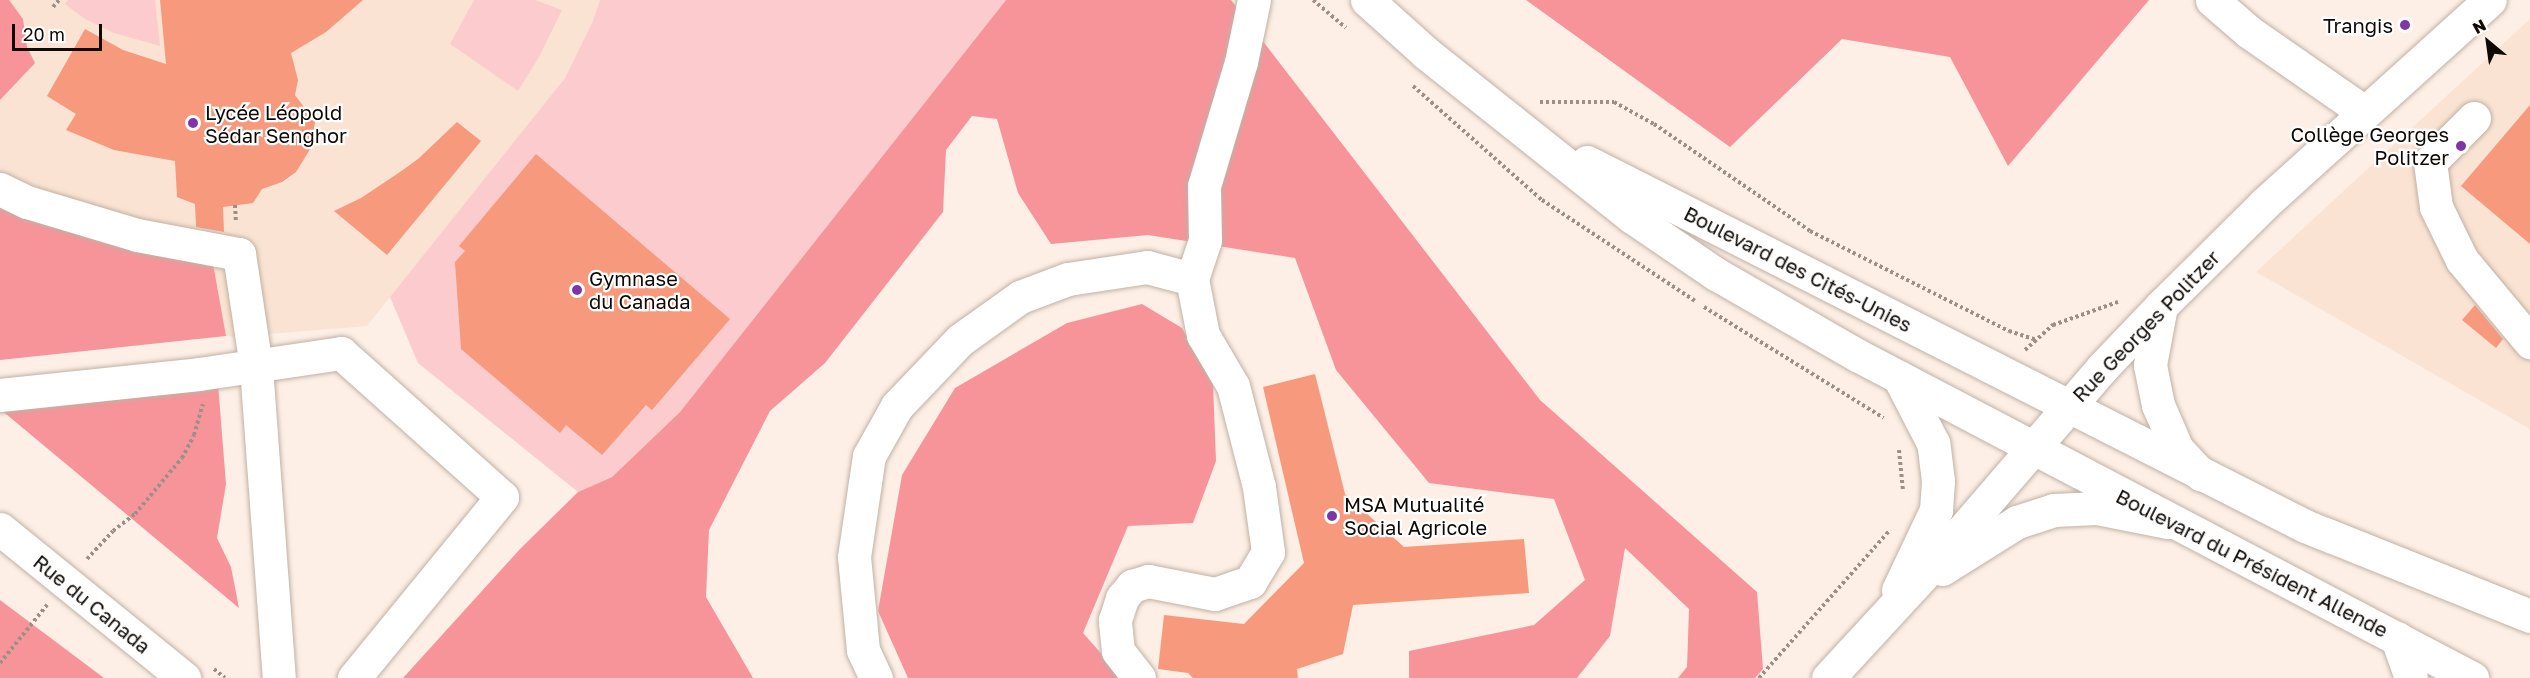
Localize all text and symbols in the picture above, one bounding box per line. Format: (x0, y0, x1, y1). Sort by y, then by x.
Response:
scale bar (15, 12, 105, 50)
north arrow (2458, 12, 2518, 72)
place label: Trangis (2323, 13, 2393, 37)
text: N (2469, 15, 2489, 38)
marker: Trangis (2398, 18, 2412, 32)
text: 20 m (23, 23, 65, 45)
place label: Lycée Léopold Sédar Senghor (205, 100, 347, 147)
marker: Lycée Léopold Sédar Senghor (186, 116, 200, 130)
place label: Collège Georges Politzer (2291, 122, 2449, 169)
marker: Collège Georges Politzer (2454, 139, 2468, 153)
street label: Boulevard des Cités-Unies (1680, 201, 1916, 337)
street label: Rue Georges Politzer (2067, 245, 2225, 407)
place label: Gymnase du Canada (589, 266, 690, 313)
marker: Gymnase du Canada (570, 283, 584, 297)
street label: Boulevard du Président Allende (2112, 484, 2392, 642)
place label: MSA Mutualité Social Agricole (1344, 492, 1487, 539)
marker: MSA Mutualité Social Agricole (1325, 509, 1339, 523)
street label: Rue du Canada (29, 550, 155, 658)

